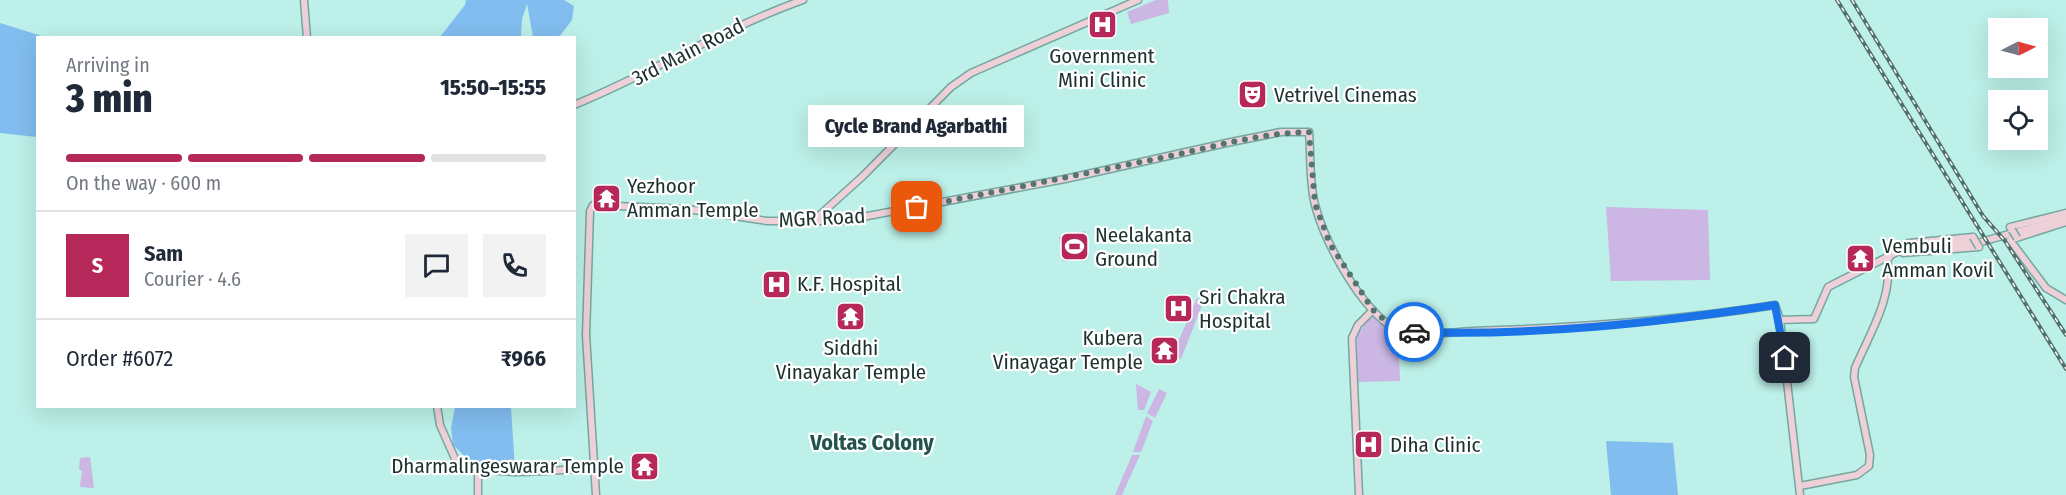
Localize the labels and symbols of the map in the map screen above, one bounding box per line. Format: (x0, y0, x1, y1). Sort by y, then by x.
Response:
hospital icon: Government Mini Clinic (1086, 9, 1118, 41)
street label: 3rd Main Road (628, 13, 748, 91)
north arrow (1988, 18, 2048, 78)
place label: Government Mini Clinic (1049, 43, 1155, 93)
theatre icon: Vetrivel Cinemas (1237, 79, 1269, 111)
place label: Vetrivel Cinemas (1274, 82, 1417, 108)
callout: Cycle Brand Agarbathi (809, 105, 1025, 147)
place label: Yezhoor Amman Temple (627, 173, 759, 223)
pin (891, 181, 942, 232)
temple icon: Yezhoor Amman Temple (590, 182, 622, 214)
street label: MGR Road (778, 203, 866, 233)
place label: Neelakanta Ground (1095, 222, 1192, 272)
sports icon: Neelakanta Ground (1058, 231, 1090, 263)
place label: Vembuli Amman Kovil (1882, 233, 1994, 283)
temple icon: Vembuli Amman Kovil (1845, 242, 1877, 274)
hospital icon: K.F. Hospital (760, 268, 792, 300)
place label: K.F. Hospital (797, 271, 901, 297)
place label: Sri Chakra Hospital (1199, 284, 1286, 334)
hospital icon: Sri Chakra Hospital (1162, 293, 1194, 325)
temple icon: Siddhi Vinayakar Temple (835, 301, 867, 333)
courier (1384, 302, 1444, 362)
place label: Kubera Vinayagar Temple (993, 325, 1143, 375)
pin (1759, 332, 1810, 383)
temple icon: Kubera Vinayagar Temple (1148, 334, 1180, 366)
place label: Siddhi Vinayakar Temple (776, 335, 926, 385)
district label: Voltas Colony (809, 429, 934, 456)
hospital icon: Diha Clinic (1353, 429, 1385, 461)
place label: Diha Clinic (1390, 432, 1480, 458)
temple icon: Dharmalingeswarar Temple (629, 450, 661, 482)
place label: Dharmalingeswarar Temple (391, 453, 624, 479)

